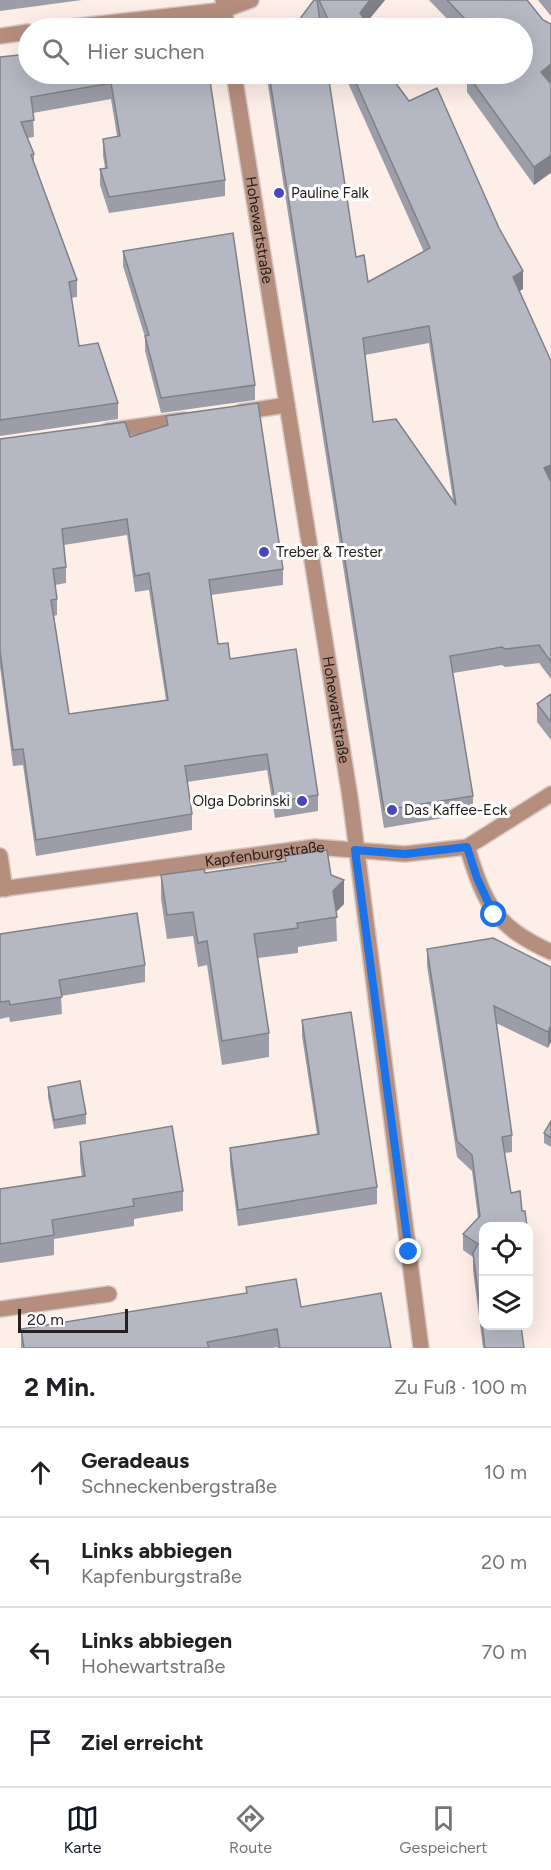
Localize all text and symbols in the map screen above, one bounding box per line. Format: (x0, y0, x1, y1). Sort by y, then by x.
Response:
search box (18, 18, 533, 84)
icon: search (39, 35, 72, 68)
text: Hier suchen (87, 38, 205, 65)
street label: Hohewartstraße (242, 175, 277, 285)
place label: Pauline Falk (291, 184, 370, 202)
marker: Pauline Falk (272, 186, 286, 200)
place label: Treber & Trester (276, 543, 383, 561)
marker: Treber & Trester (257, 545, 271, 559)
street label: Hohewartstraße (319, 655, 353, 765)
place label: Olga Dobrinski (192, 792, 290, 810)
marker: Olga Dobrinski (295, 794, 309, 808)
place label: Das Kaffee-Eck (404, 801, 508, 819)
marker: Das Kaffee-Eck (385, 803, 399, 817)
street label: Kapfenburgstraße (204, 838, 325, 871)
route start (480, 901, 506, 927)
map controls (479, 1222, 533, 1330)
button: locate (479, 1222, 533, 1276)
route end (395, 1238, 421, 1264)
button: layers (479, 1276, 533, 1330)
scale bar (18, 1306, 128, 1334)
text: 20 m (27, 1310, 64, 1329)
text: 2 Min. (24, 1371, 96, 1403)
text: Zu Fuß · 100 m (394, 1375, 527, 1399)
text: Geradeaus (81, 1447, 189, 1474)
icon: ahead (24, 1456, 57, 1489)
text: 10 m (484, 1460, 527, 1484)
text: Schneckenbergstraße (81, 1474, 277, 1498)
text: Links abbiegen (81, 1537, 232, 1564)
icon: left (24, 1546, 57, 1579)
text: 20 m (481, 1550, 527, 1574)
text: Kapfenburgstraße (81, 1564, 242, 1588)
text: Links abbiegen (81, 1627, 232, 1654)
icon: left (24, 1636, 57, 1669)
text: 70 m (481, 1640, 527, 1664)
text: Hohewartstraße (81, 1654, 225, 1678)
icon: arrive (24, 1726, 57, 1759)
text: Ziel erreicht (81, 1729, 204, 1756)
tab: Karte (64, 1802, 102, 1857)
tab: Route (229, 1802, 272, 1857)
tab: Gespeichert (399, 1802, 487, 1857)

